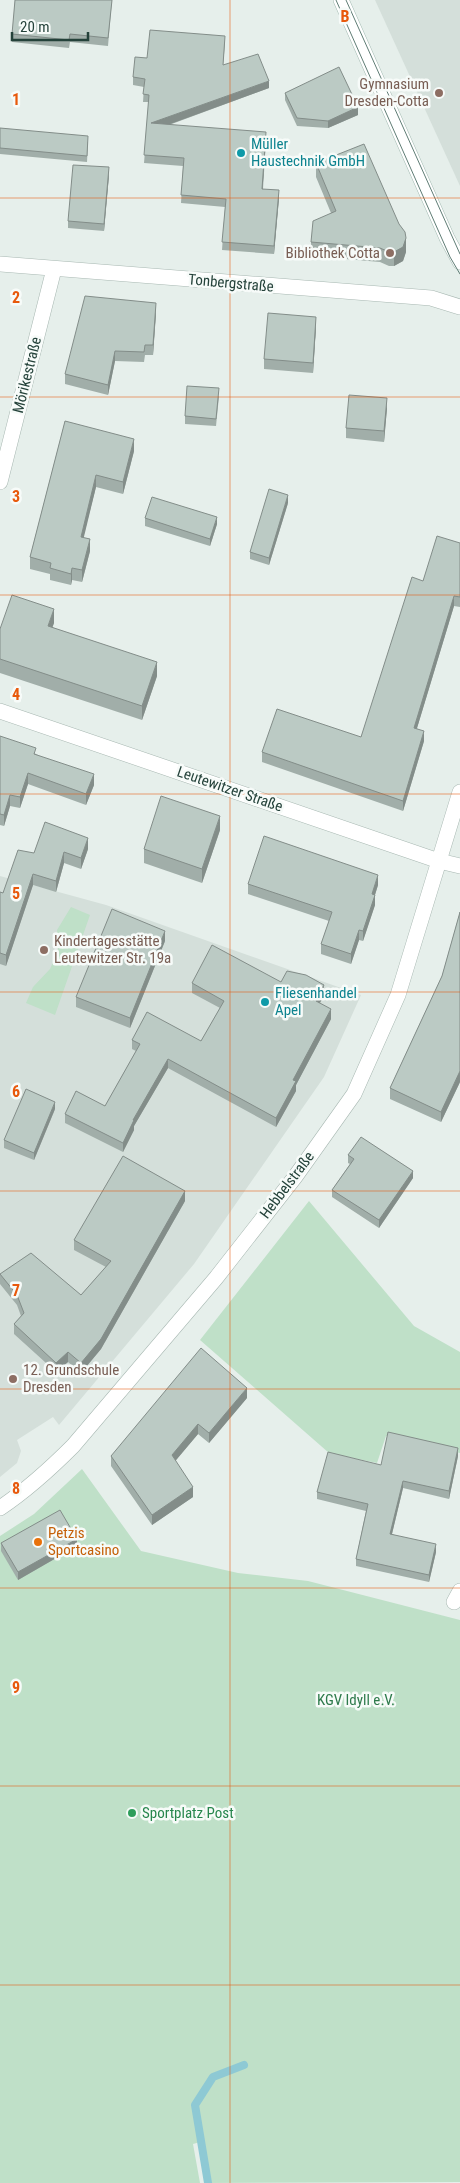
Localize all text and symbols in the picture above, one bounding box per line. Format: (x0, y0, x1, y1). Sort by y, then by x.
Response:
text: B (341, 7, 350, 26)
scale bar (12, 10, 89, 42)
text: 20 m (20, 18, 50, 36)
place label: Gymnasium Dresden-Cotta (345, 75, 429, 110)
marker: Gymnasium Dresden-Cotta (433, 87, 445, 99)
text: 1 (12, 90, 20, 109)
place label: Müller Haustechnik GmbH (251, 135, 365, 170)
marker: Müller Haustechnik GmbH (235, 147, 247, 159)
place label: Bibliothek Cotta (286, 244, 380, 262)
marker: Bibliothek Cotta (384, 247, 396, 259)
street label: Tonbergstraße (188, 270, 274, 296)
text: 2 (12, 288, 20, 307)
street label: Mörikestraße (9, 335, 45, 415)
text: 3 (12, 487, 20, 506)
text: 4 (12, 685, 20, 704)
street label: Leutewitzer Straße (175, 762, 285, 816)
text: 5 (12, 884, 20, 903)
place label: Kindertagesstätte Leutewitzer Str. 19a (54, 932, 171, 967)
marker: Kindertagesstätte Leutewitzer Str. 19a (38, 944, 50, 956)
place label: Fliesenhandel Apel (275, 984, 357, 1019)
marker: Fliesenhandel Apel (259, 996, 271, 1008)
text: 6 (12, 1082, 20, 1101)
street label: Hebbelstraße (256, 1148, 318, 1222)
text: 7 (12, 1281, 20, 1300)
place label: 12. Grundschule Dresden (23, 1361, 119, 1396)
marker: 12. Grundschule Dresden (7, 1373, 19, 1385)
text: 8 (12, 1479, 20, 1498)
place label: Petzis Sportcasino (48, 1524, 119, 1559)
marker: Petzis Sportcasino (32, 1536, 44, 1548)
text: 9 (12, 1678, 20, 1697)
park label: KGV Idyll e.V. (317, 1691, 395, 1709)
place label: Sportplatz Post (142, 1804, 234, 1822)
marker: Sportplatz Post (126, 1807, 138, 1819)

